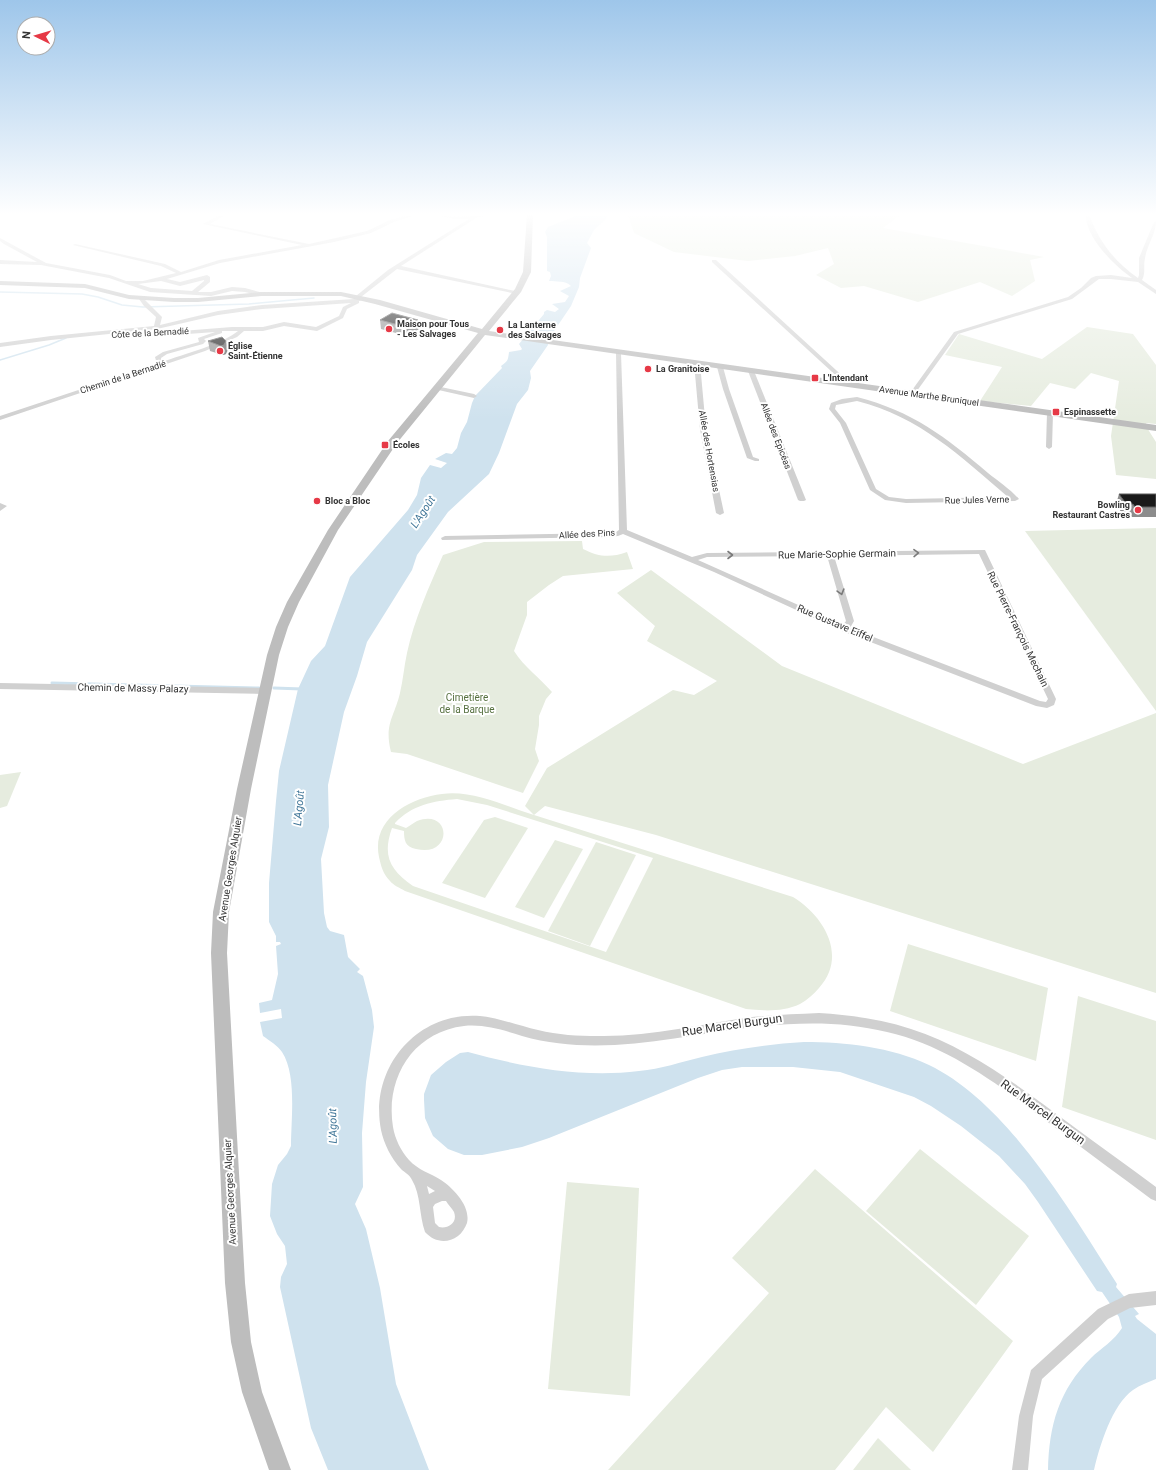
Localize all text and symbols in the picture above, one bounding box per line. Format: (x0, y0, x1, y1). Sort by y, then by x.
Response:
north arrow (16, 16, 56, 56)
text: N (20, 31, 33, 40)
place label: Maison pour Tous - Les Salvages (397, 319, 469, 339)
place label: La Lanterne des Salvages (508, 320, 562, 340)
marker: Maison pour Tous - Les Salvages (384, 324, 394, 334)
marker: La Lanterne des Salvages (495, 325, 505, 335)
street label: Côte de la Bernadié (111, 326, 189, 340)
place label: Église Saint-Étienne (228, 340, 283, 361)
marker: Église Saint-Étienne (215, 346, 225, 356)
street label: Chemin de la Bernadié (79, 358, 167, 396)
marker: La Granitoise (643, 364, 653, 374)
place label: La Granitoise (656, 364, 709, 374)
marker: L'Intendant (810, 373, 820, 383)
place label: L'Intendant (823, 373, 868, 383)
street label: Avenue Marthe Bruniquel (879, 384, 979, 408)
street label: Allée des Epicéas (759, 401, 793, 471)
marker: Espinassette (1051, 407, 1061, 417)
place label: Espinassette (1064, 407, 1116, 417)
street label: Allée des Hortensias (697, 409, 721, 493)
place label: Écoles (393, 439, 420, 450)
marker: Écoles (380, 440, 390, 450)
water label: L'Agoût (408, 493, 438, 530)
street label: Rue Jules Verne (945, 494, 1009, 506)
marker: Bloc a Bloc (312, 496, 322, 506)
place label: Bloc a Bloc (325, 496, 370, 506)
place label: Bowling Restaurant Castres (1052, 500, 1130, 520)
marker: Bowling Restaurant Castres (1133, 505, 1143, 515)
street label: Allée des Pins (559, 528, 616, 540)
street label: Rue Marie-Sophie Germain (778, 547, 896, 561)
one-way arrow (913, 549, 919, 557)
one-way arrow (727, 551, 733, 559)
street label: Rue Pierre-François Mechain (985, 570, 1051, 688)
one-way arrow (836, 588, 845, 595)
street label: Rue Gustave Eiffel (796, 602, 874, 644)
street label: Chemin de Massy Palazy (77, 682, 189, 694)
park label: Cimetière de la Barque (439, 692, 495, 715)
water label: L'Agoût (291, 789, 307, 826)
street label: Avenue Georges Alquier (216, 815, 244, 922)
street label: Rue Marcel Burgun (681, 1011, 783, 1039)
street label: Rue Marcel Burgun (998, 1077, 1088, 1147)
water label: L'Agoût (326, 1108, 340, 1144)
street label: Avenue Georges Alquier (222, 1138, 238, 1245)

